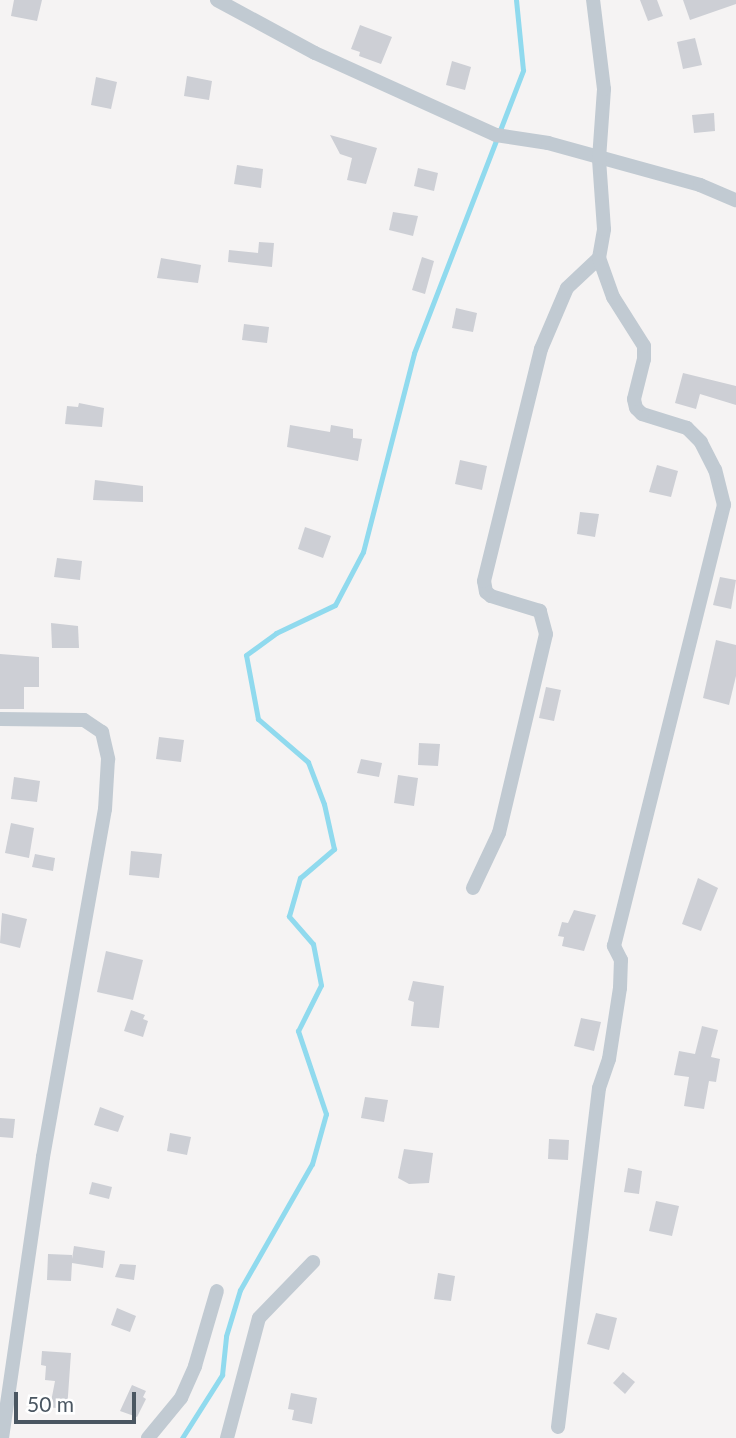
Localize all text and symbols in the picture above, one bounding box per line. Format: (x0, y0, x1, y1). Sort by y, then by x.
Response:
scale bar (18, 1378, 140, 1422)
text: 50 m (27, 1391, 74, 1416)

